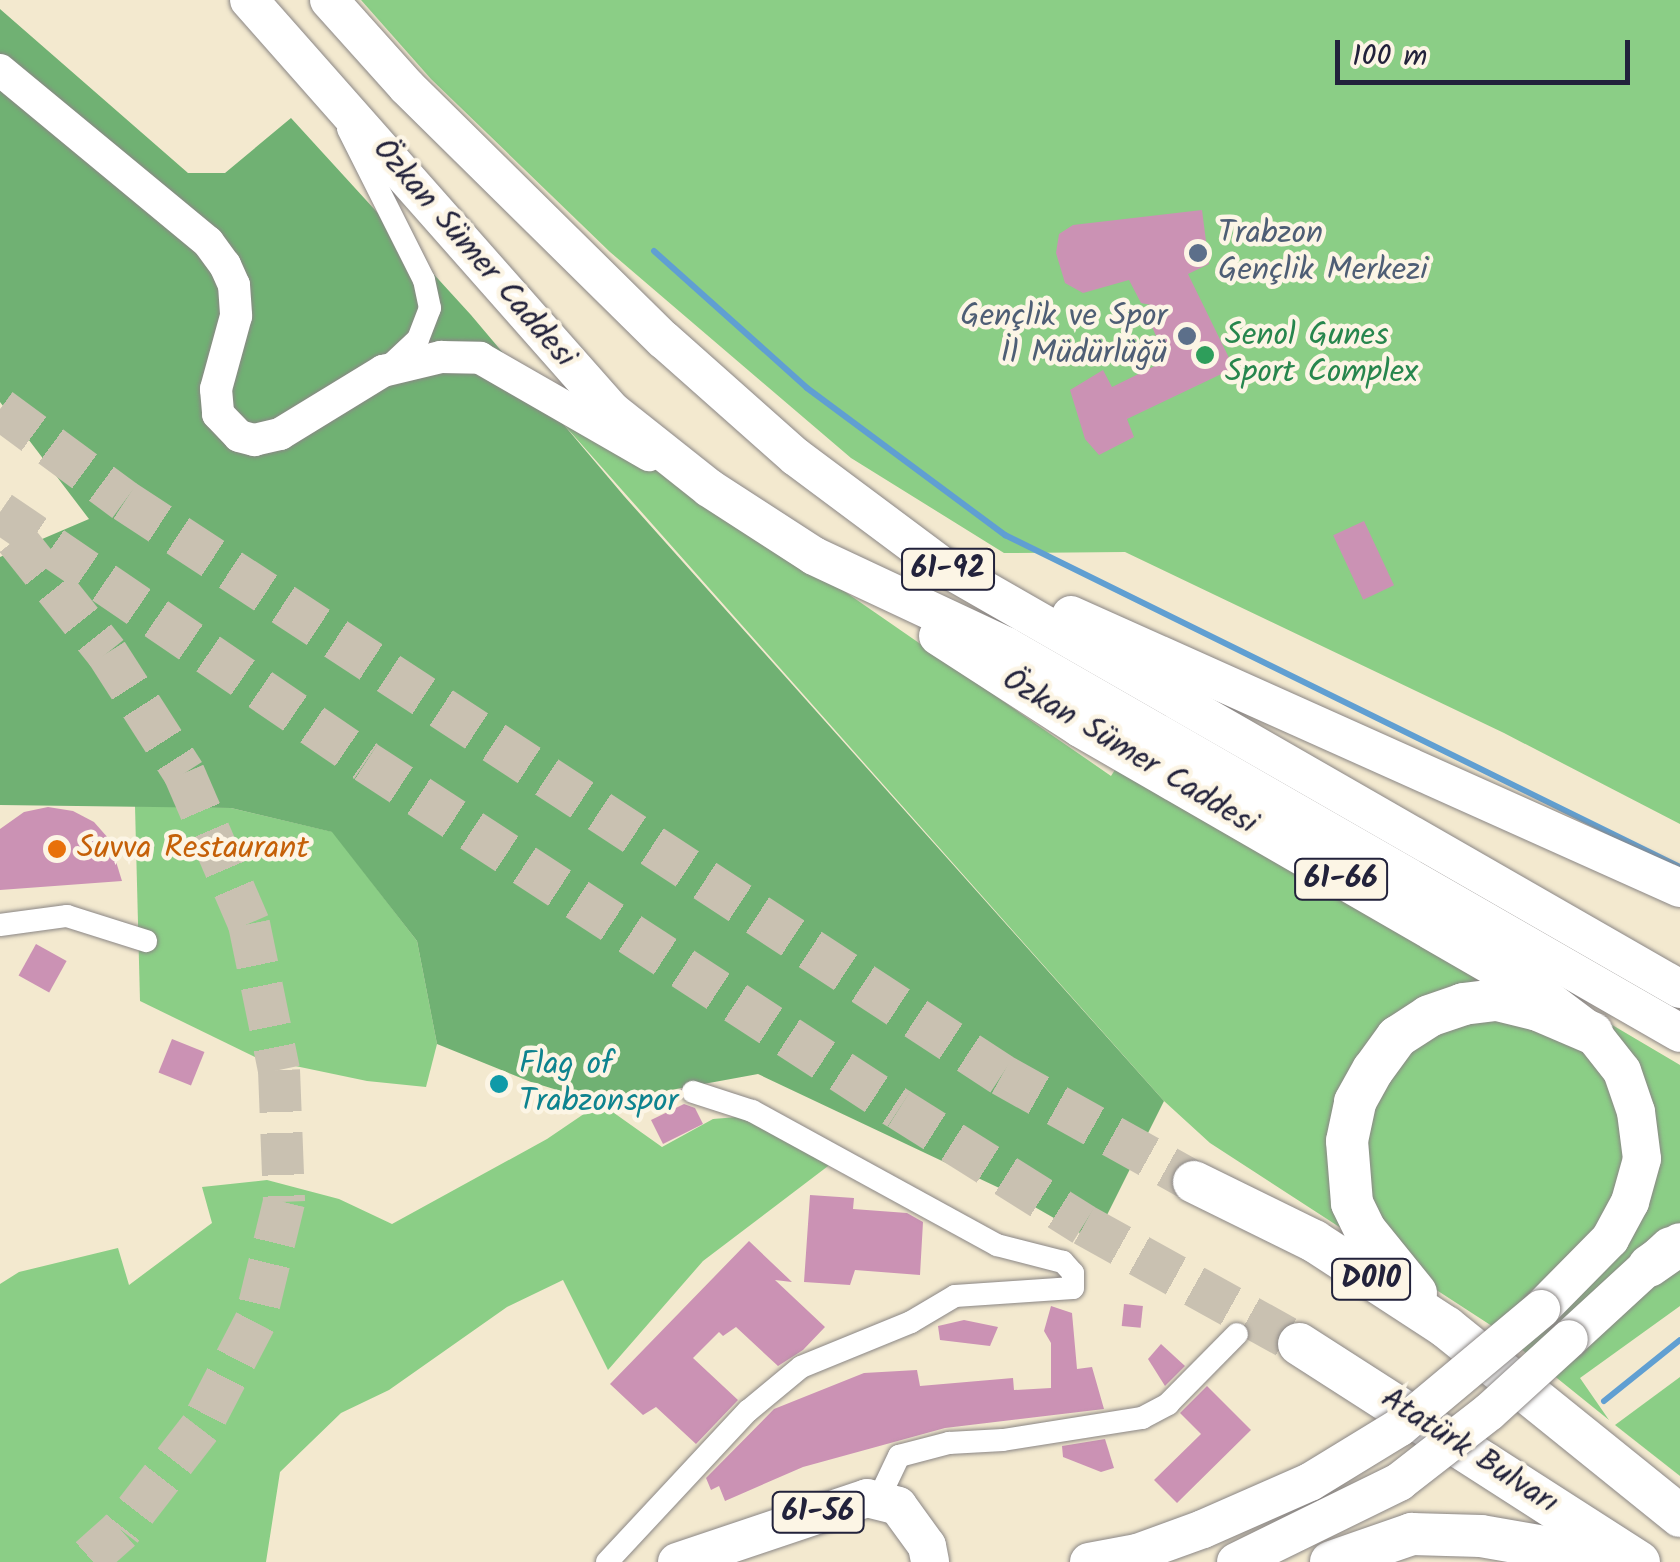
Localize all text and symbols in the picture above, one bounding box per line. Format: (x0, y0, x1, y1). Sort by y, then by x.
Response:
scale bar (1340, 20, 1635, 82)
text: 100 m (1352, 33, 1427, 81)
street label: Özkan Sümer Caddesi (363, 132, 583, 376)
place label: Trabzon Gençlik Merkezi (1218, 216, 1428, 291)
marker: Trabzon Gençlik Merkezi (1187, 242, 1209, 264)
place label: Gençlik ve Spor İl Müdürlüğü (960, 299, 1167, 374)
place label: Senol Gunes Sport Complex (1225, 318, 1418, 393)
marker: Gençlik ve Spor İl Müdürlüğü (1176, 325, 1198, 347)
marker: Senol Gunes Sport Complex (1194, 344, 1216, 366)
road number: 61-92 (900, 544, 996, 594)
street label: Özkan Sümer Caddesi (994, 662, 1264, 844)
place label: Suvva Restaurant (77, 830, 309, 868)
marker: Suvva Restaurant (46, 838, 68, 860)
road number: 61-66 (1294, 854, 1388, 904)
place label: Flag of Trabzonspor (519, 1047, 678, 1122)
marker: Flag of Trabzonspor (488, 1073, 510, 1095)
road number: D010 (1331, 1254, 1411, 1304)
street label: Atatürk Bulvarı (1373, 1380, 1565, 1524)
road number: 61-56 (770, 1487, 866, 1537)

